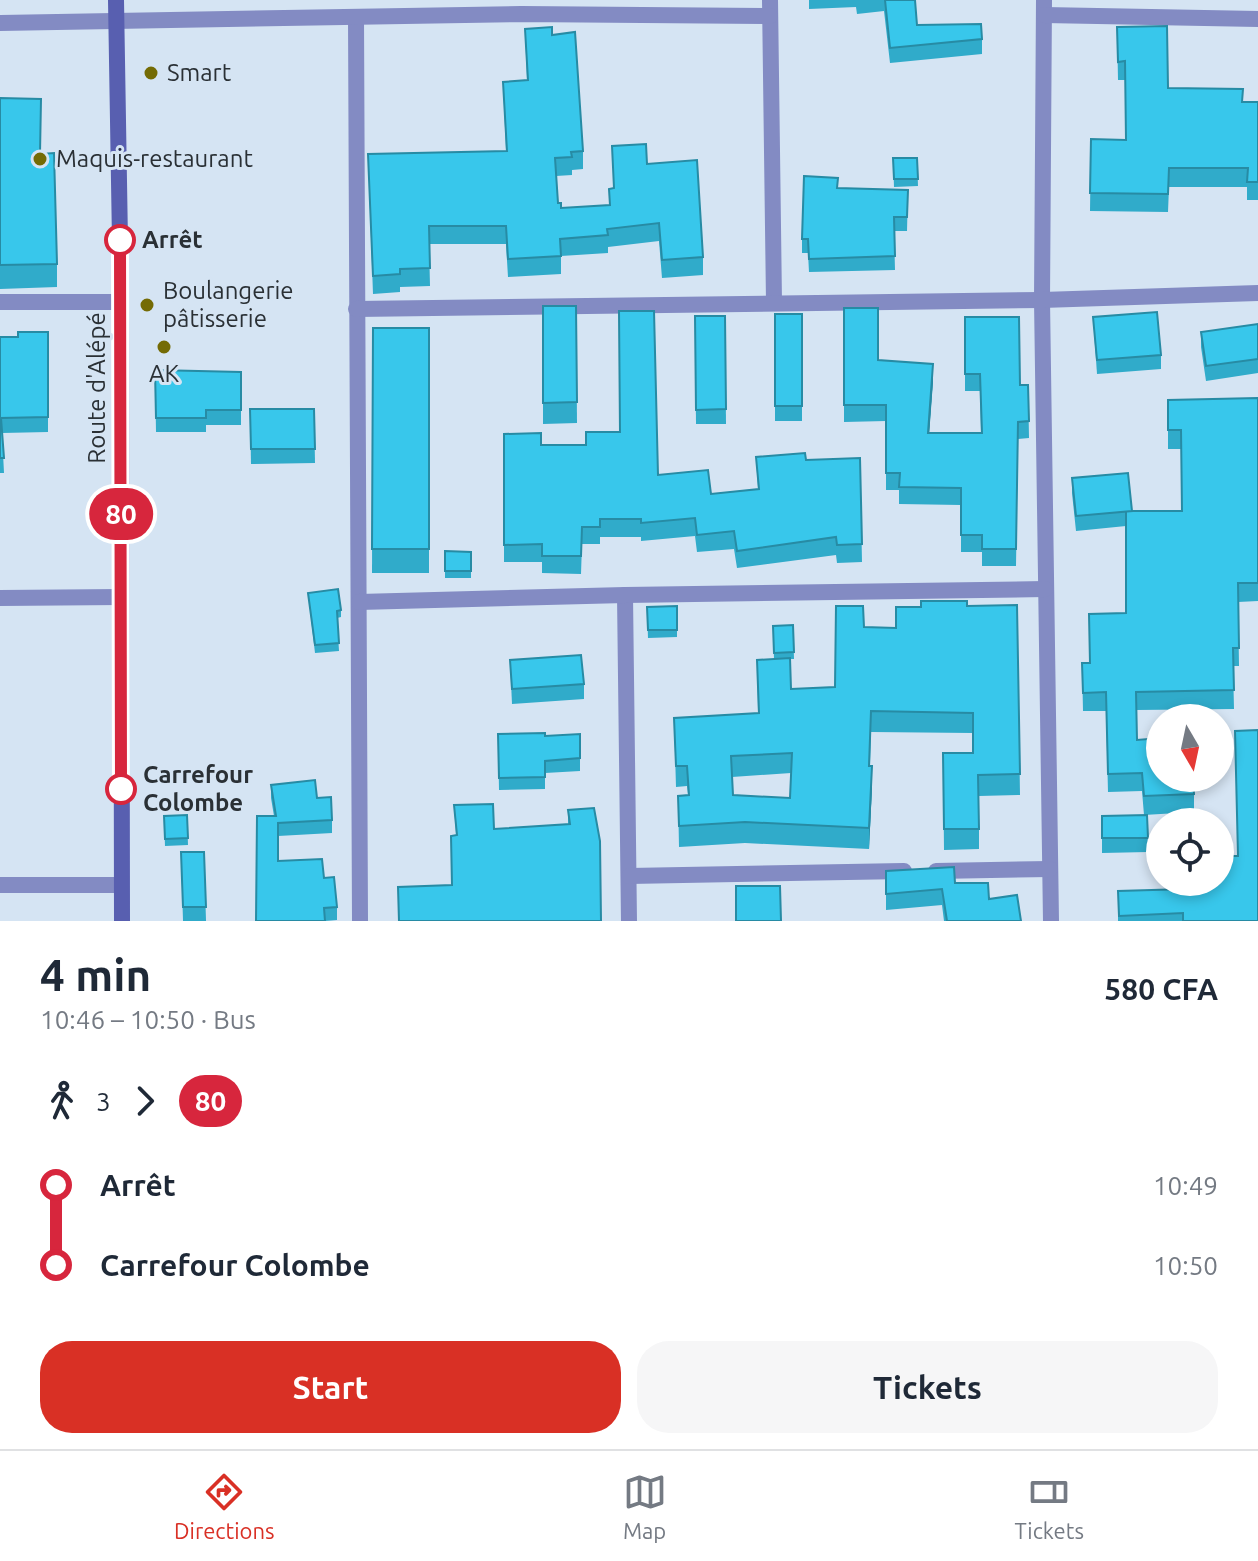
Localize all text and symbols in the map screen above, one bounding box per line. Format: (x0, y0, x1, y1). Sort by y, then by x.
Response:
place label: Smart (167, 59, 232, 86)
marker: Smart (142, 64, 160, 82)
place label: Maquis-restaurant (56, 145, 253, 172)
marker: Maquis-restaurant (31, 150, 49, 168)
marker: Arrêt (105, 225, 135, 255)
place label: Arrêt (142, 226, 203, 253)
place label: Boulangerie pâtisserie (163, 277, 294, 332)
marker: Boulangerie pâtisserie (138, 296, 156, 314)
street label: Route d'Alépé (83, 312, 110, 464)
marker: AK (155, 338, 173, 356)
place label: AK (149, 360, 179, 387)
line badge: 80 (85, 488, 157, 540)
text: 80 (105, 498, 137, 529)
north arrow (1146, 704, 1234, 792)
map controls (1146, 704, 1234, 896)
place label: Carrefour Colombe (143, 761, 253, 816)
marker: Carrefour Colombe (106, 774, 136, 804)
button: locate (1146, 808, 1234, 896)
text: 4 min (40, 950, 151, 999)
text: 580 CFA (1104, 972, 1218, 1006)
text: 10:46 – 10:50 · Bus (40, 1005, 256, 1034)
icon: walk (40, 1079, 84, 1123)
icon: forward (123, 1079, 167, 1123)
text: 80 (195, 1085, 226, 1116)
text: 3 (96, 1087, 111, 1116)
text: Arrêt (100, 1168, 176, 1202)
text: 10:49 (1153, 1171, 1218, 1200)
text: Carrefour Colombe (100, 1248, 370, 1282)
text: 10:50 (1153, 1251, 1218, 1280)
button: Start (40, 1341, 621, 1433)
button: Tickets (637, 1341, 1218, 1433)
tab: Directions (174, 1470, 275, 1543)
tab: Map (623, 1470, 667, 1543)
tab: Tickets (1015, 1470, 1084, 1543)

